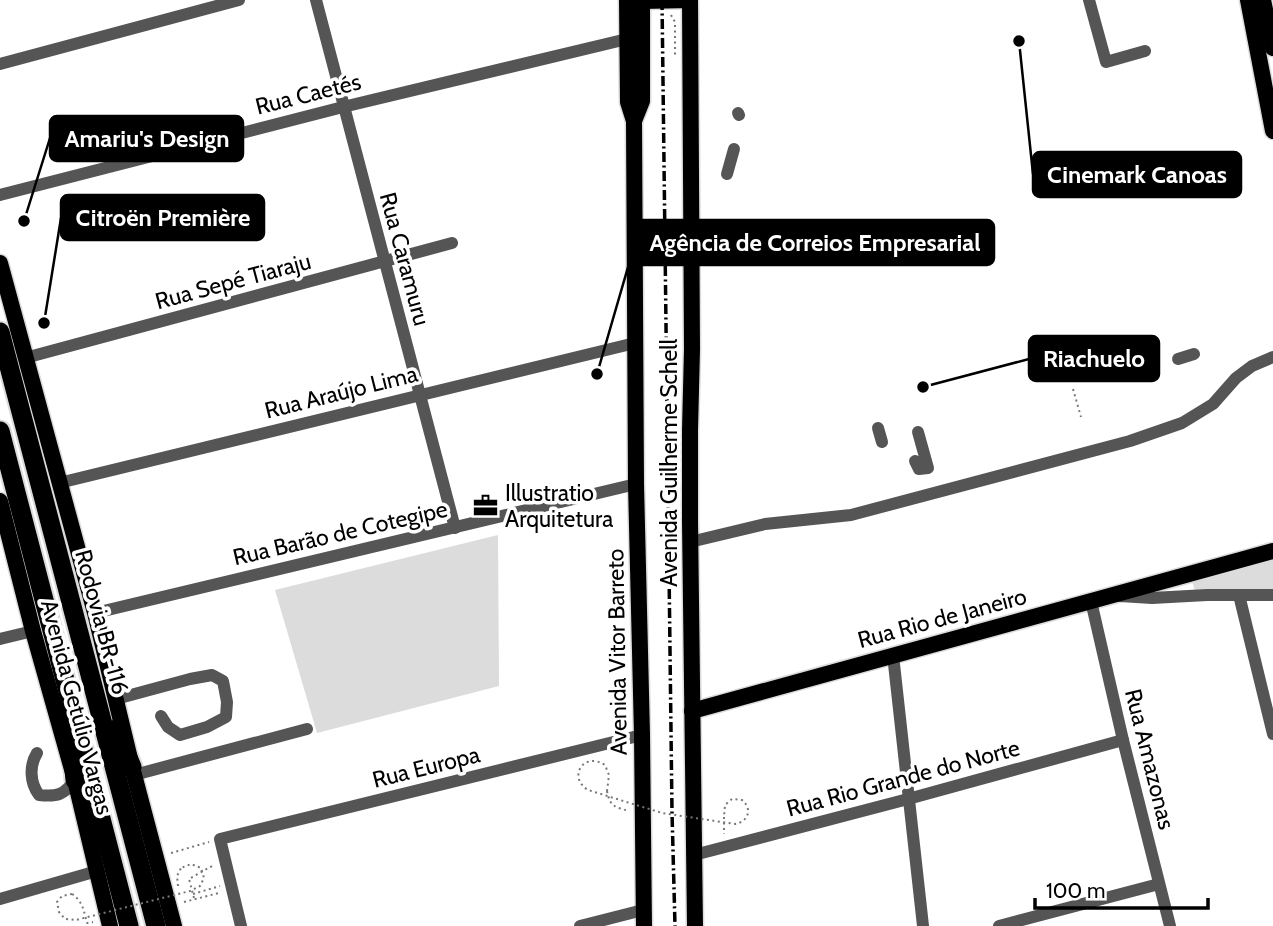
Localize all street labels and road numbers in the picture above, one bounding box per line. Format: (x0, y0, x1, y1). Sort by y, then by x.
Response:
street label: Rua Caetés (252, 67, 364, 121)
street label: Rua Caramuru (374, 189, 436, 329)
street label: Rua Sepé Tiaraju (152, 247, 314, 315)
street label: Avenida Guilherme Schell (655, 338, 683, 587)
street label: Rua Araújo Lima (262, 359, 420, 425)
street label: Rua Barão de Cotegipe (230, 495, 450, 571)
street label: Rodovia BR-116 (69, 547, 135, 697)
street label: Avenida Vitor Barreto (601, 548, 633, 756)
street label: Rua Rio de Janeiro (854, 582, 1030, 654)
street label: Avenida Getúlio Vargas (35, 596, 119, 818)
street label: Rua Amazonas (1119, 686, 1181, 832)
street label: Rua Rio Grande do Norte (783, 733, 1023, 823)
street label: Rua Europa (369, 740, 483, 794)

